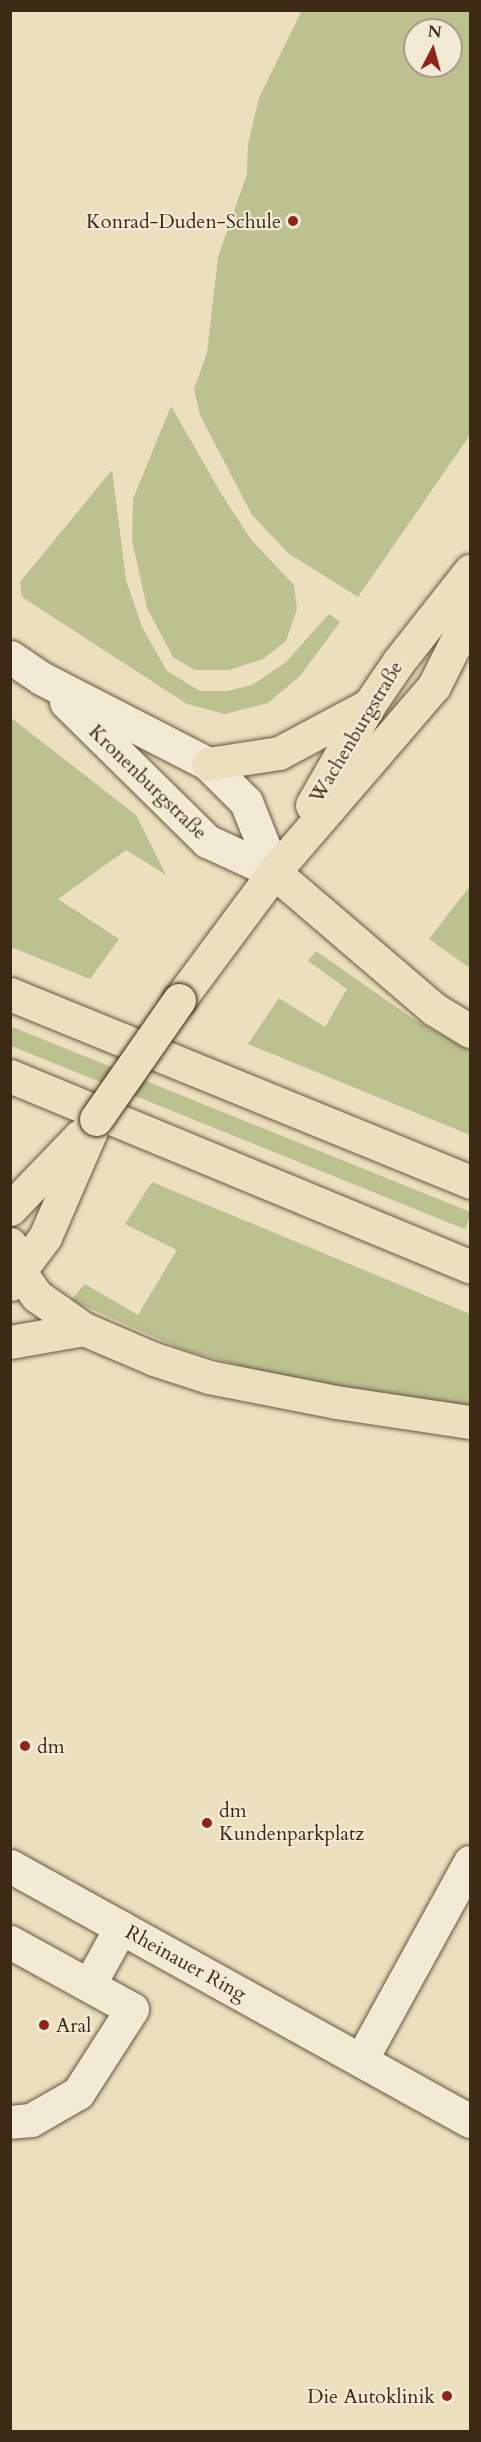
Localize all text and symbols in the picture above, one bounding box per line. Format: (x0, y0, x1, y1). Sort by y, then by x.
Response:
north arrow (403, 18, 463, 78)
text: N (427, 20, 443, 44)
place label: Konrad-Duden-Schule (86, 209, 281, 233)
marker: Konrad-Duden-Schule (286, 214, 300, 228)
street label: Wachenburgstraße (304, 657, 408, 807)
street label: Kronenburgstraße (84, 720, 212, 844)
place label: dm (37, 1734, 65, 1758)
marker: dm (18, 1739, 32, 1753)
place label: dm Kundenparkplatz (219, 1799, 364, 1846)
marker: dm Kundenparkplatz (200, 1816, 214, 1830)
street label: Rheinauer Ring (121, 1920, 251, 2006)
place label: Aral (56, 2013, 91, 2037)
marker: Aral (37, 2018, 51, 2032)
place label: Die Autoklinik (307, 2384, 435, 2408)
marker: Die Autoklinik (440, 2389, 454, 2403)

